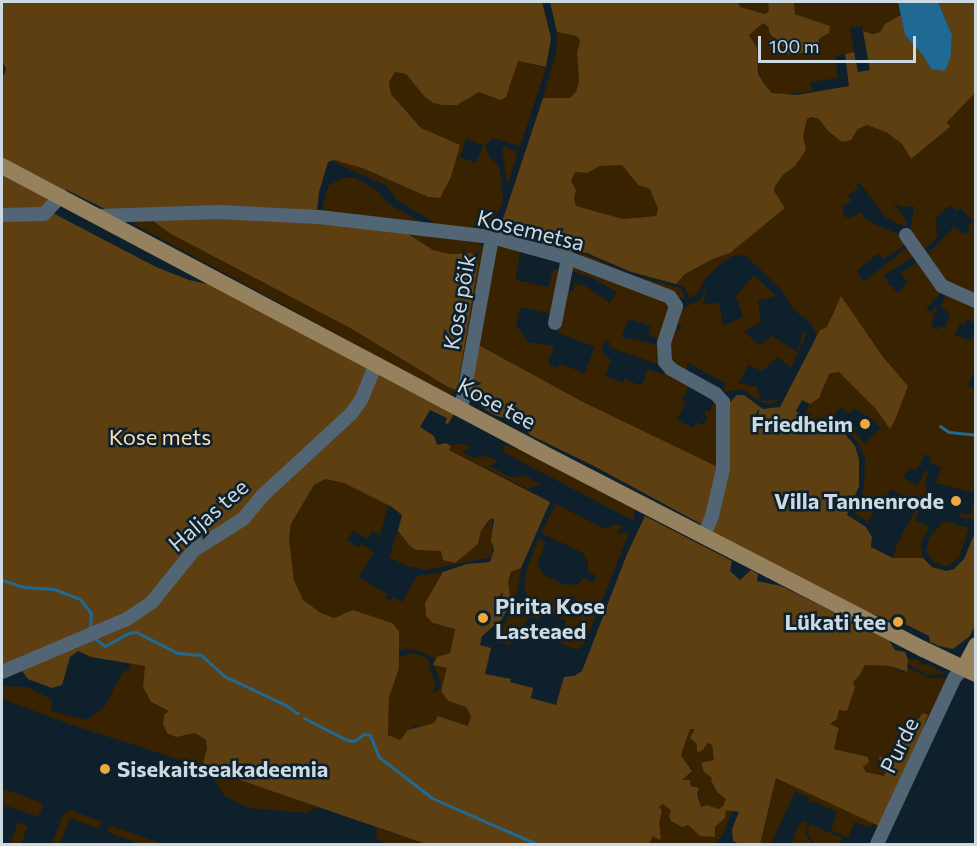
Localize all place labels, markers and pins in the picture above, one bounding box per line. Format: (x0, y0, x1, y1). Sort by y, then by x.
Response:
place label: Friedheim (751, 411, 853, 437)
marker: Friedheim (858, 417, 872, 431)
place label: Villa Tannenrode (774, 488, 944, 514)
marker: Villa Tannenrode (949, 494, 963, 508)
place label: Pirita Kose Lasteaed (495, 592, 605, 644)
place label: Lükati tee (784, 609, 886, 635)
marker: Pirita Kose Lasteaed (476, 611, 490, 625)
marker: Lükati tee (891, 615, 905, 629)
place label: Sisekaitseakadeemia (117, 756, 328, 782)
marker: Sisekaitseakadeemia (98, 762, 112, 776)

